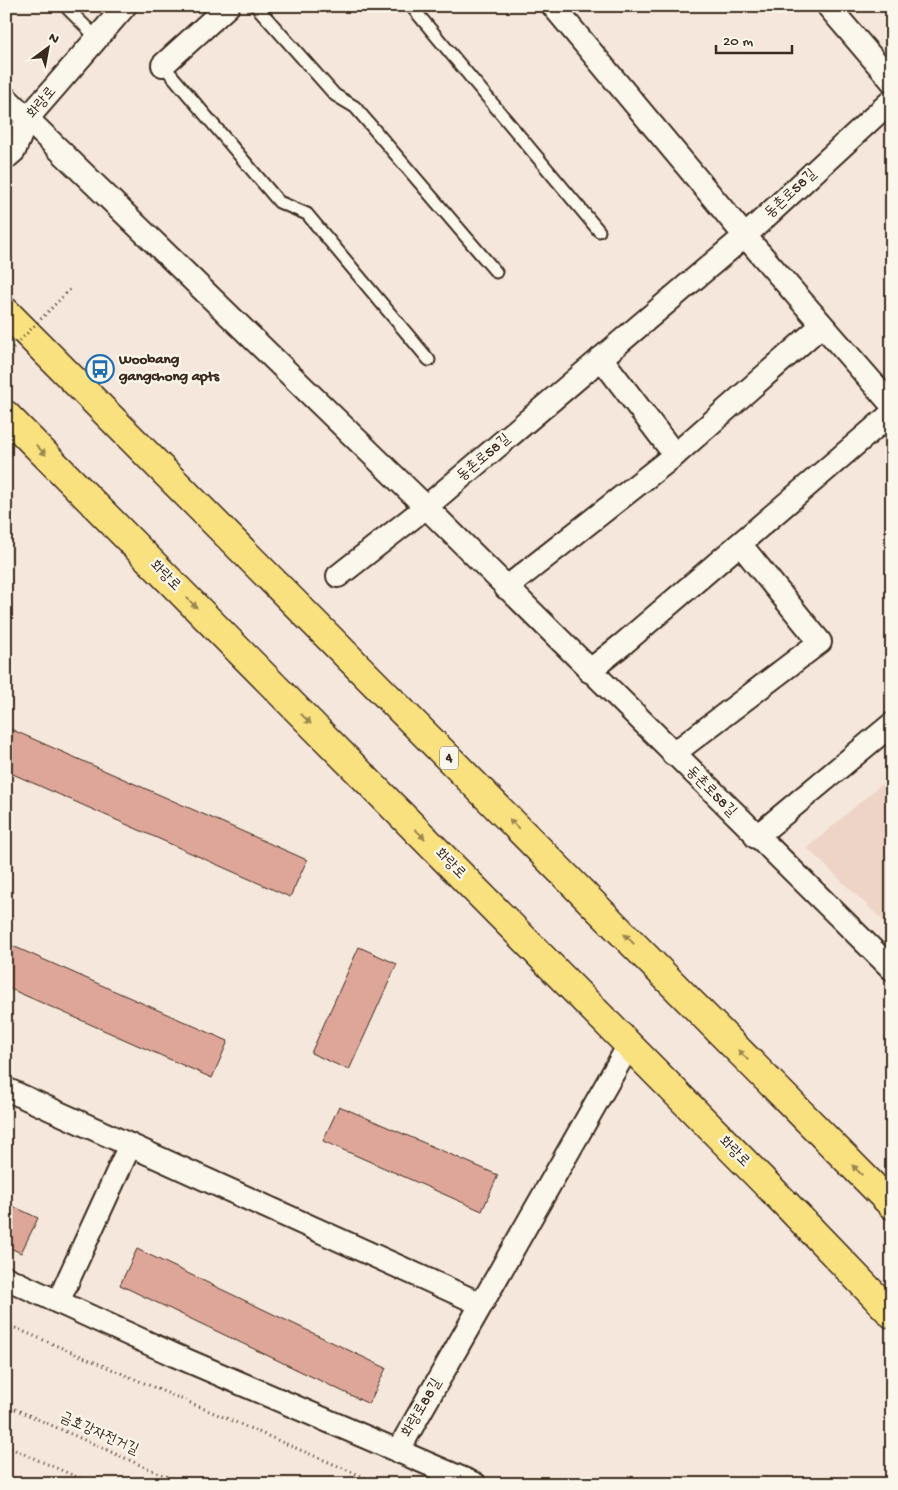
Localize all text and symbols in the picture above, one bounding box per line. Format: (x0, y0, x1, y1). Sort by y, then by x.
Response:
north arrow (22, 22, 72, 72)
scale bar (716, 22, 792, 54)
text: N (45, 29, 62, 49)
text: 20 m (723, 33, 753, 51)
street label: 화랑로 (23, 83, 61, 123)
street label: 동촌로58길 (761, 165, 821, 223)
place label: Woobang gangchong apts (118, 351, 221, 386)
bus stop icon: Woobang gangchong apts (85, 354, 115, 384)
street label: 동촌로58길 (454, 430, 514, 486)
one-way arrow (34, 444, 46, 456)
street label: 화랑로 (146, 557, 184, 595)
one-way arrow (185, 597, 197, 609)
one-way arrow (300, 712, 312, 724)
road number: 4 (440, 746, 458, 770)
street label: 동촌로58길 (682, 763, 740, 821)
one-way arrow (508, 818, 520, 830)
one-way arrow (414, 828, 426, 840)
street label: 화랑로 (431, 845, 469, 883)
one-way arrow (623, 933, 635, 945)
one-way arrow (737, 1049, 749, 1061)
street label: 화랑로 (715, 1133, 753, 1171)
one-way arrow (852, 1164, 864, 1176)
street label: 화랑로88길 (398, 1375, 446, 1441)
street label: 금호강자전거길 (57, 1409, 141, 1459)

